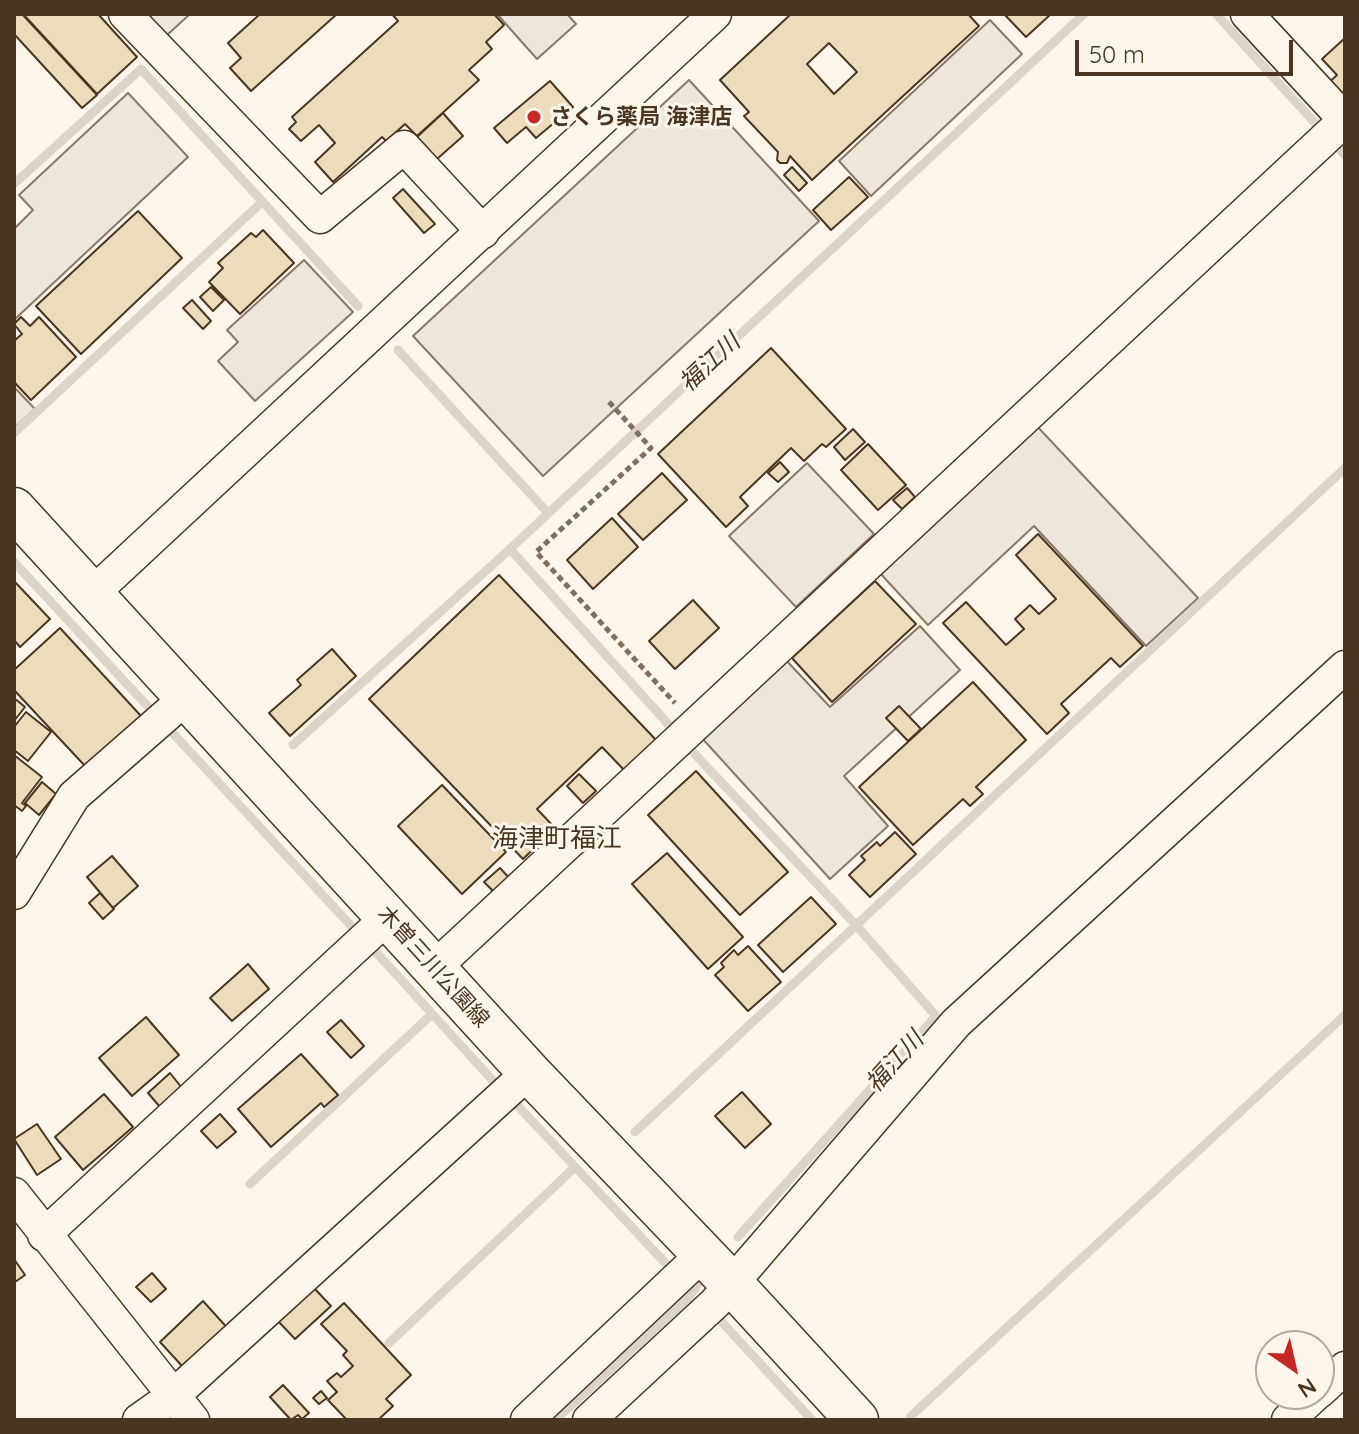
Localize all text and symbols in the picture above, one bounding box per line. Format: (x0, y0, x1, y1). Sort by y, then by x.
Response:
scale bar (1079, 24, 1297, 74)
text: 50 m (1089, 39, 1145, 69)
place label: さくら薬局 海津店 (550, 104, 732, 130)
marker: さくら薬局 海津店 (525, 108, 543, 126)
water label: 福江川 (674, 328, 746, 398)
district label: 海津町福江 (492, 823, 622, 855)
street label: 木曽三川公園線 (372, 901, 494, 1033)
water label: 福江川 (860, 1026, 930, 1098)
north arrow (1255, 1330, 1335, 1410)
text: N (1293, 1372, 1322, 1404)

